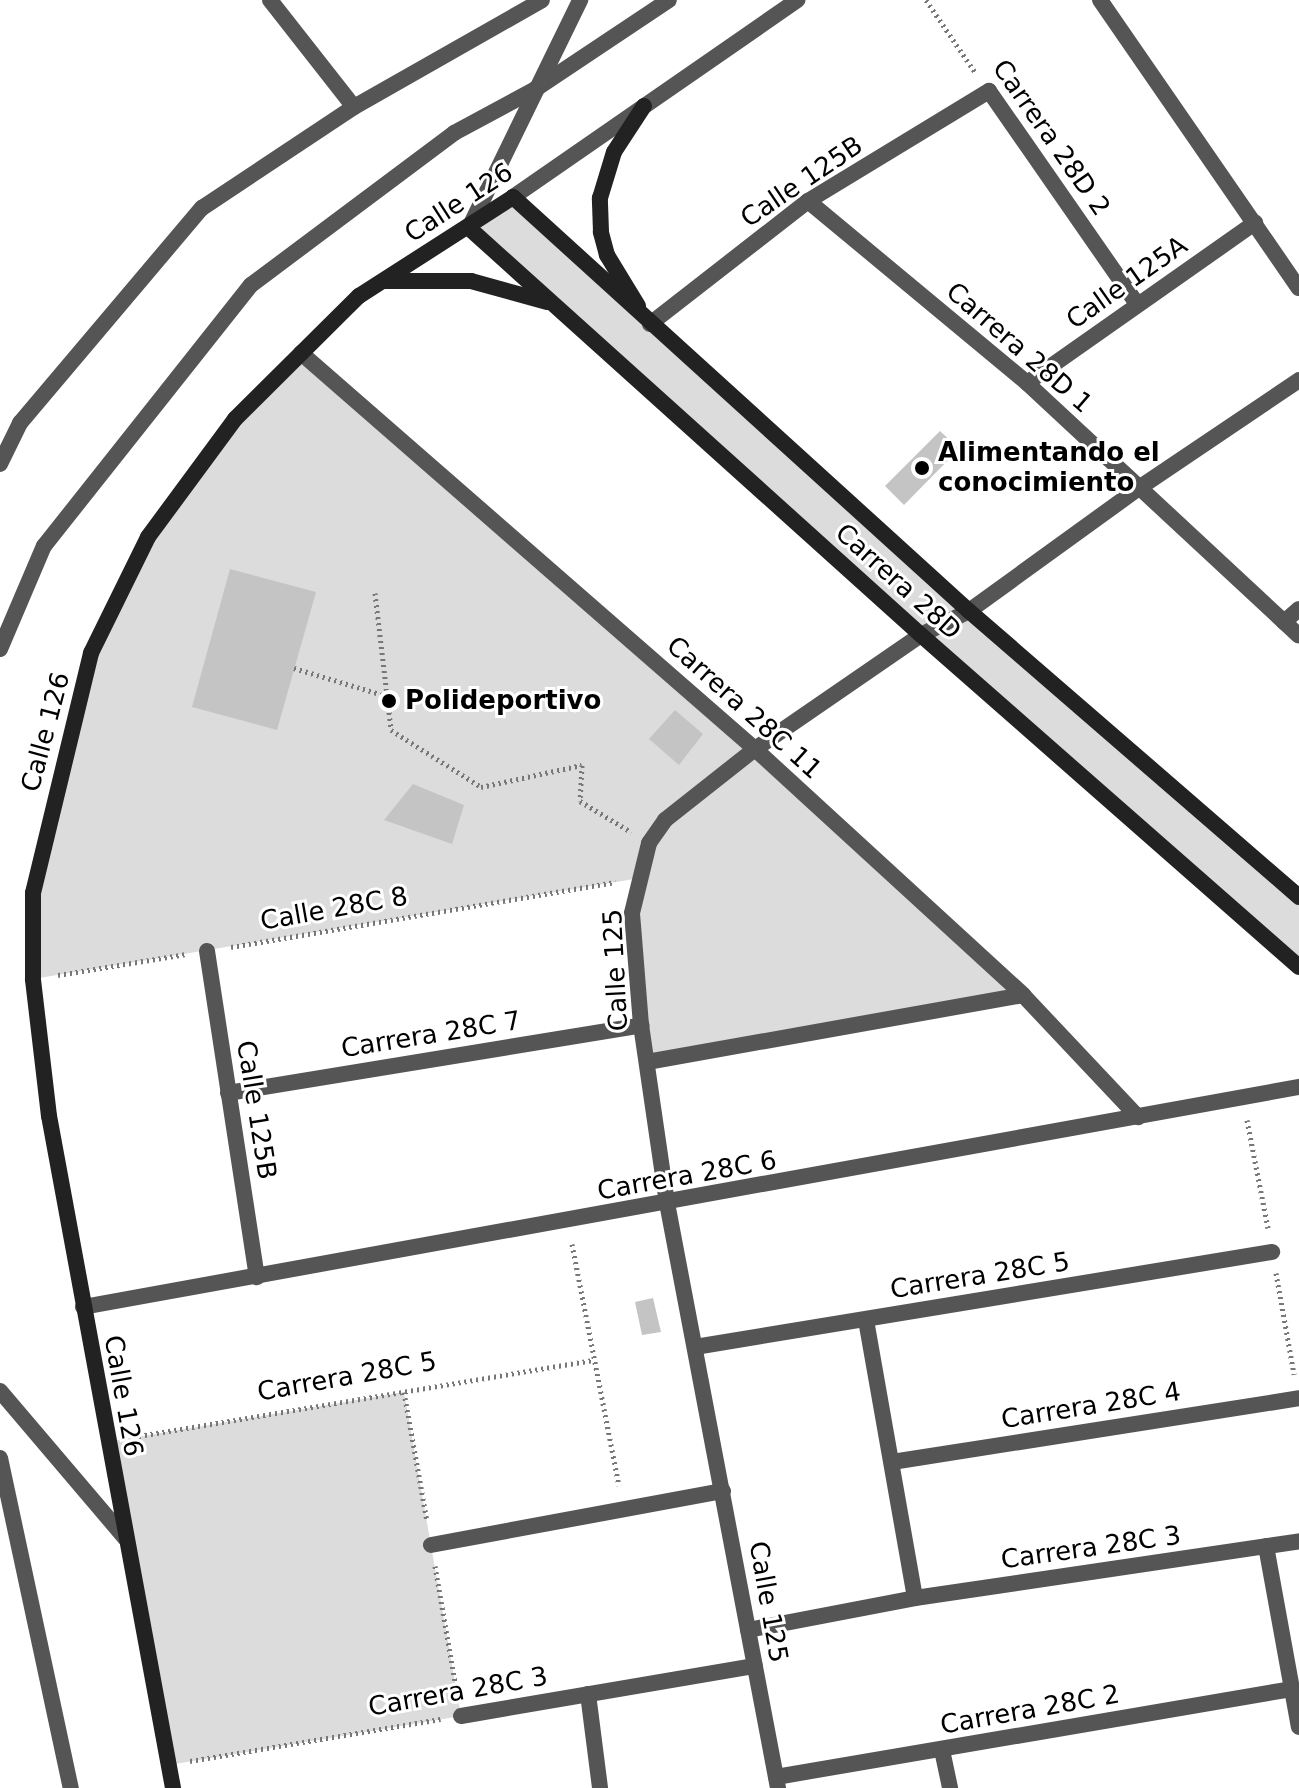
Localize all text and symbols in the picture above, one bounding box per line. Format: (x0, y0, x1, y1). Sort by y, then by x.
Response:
street label: Carrera 28D 2 (986, 54, 1116, 222)
street label: Calle 125B (735, 130, 869, 234)
street label: Calle 126 (399, 157, 519, 249)
street label: Calle 125A (1061, 230, 1193, 336)
street label: Carrera 28D 1 (940, 276, 1098, 420)
place label: Alimentando el conocimiento (938, 437, 1160, 498)
marker: Alimentando el conocimiento (913, 459, 931, 477)
street label: Carrera 28D (829, 517, 967, 647)
street label: Carrera 28C 11 (660, 630, 828, 786)
street label: Calle 126 (15, 669, 77, 795)
place label: Polideportivo (405, 685, 601, 717)
marker: Polideportivo (380, 692, 398, 710)
street label: Calle 28C 8 (258, 881, 410, 937)
street label: Calle 125 (597, 908, 635, 1032)
street label: Carrera 28C 7 (339, 1005, 523, 1065)
street label: Calle 125B (230, 1038, 282, 1182)
street label: Carrera 28C 6 (595, 1145, 779, 1207)
street label: Carrera 28C 5 (888, 1246, 1072, 1306)
street label: Calle 126 (97, 1333, 149, 1459)
street label: Carrera 28C 5 (255, 1346, 439, 1408)
street label: Carrera 28C 4 (999, 1376, 1183, 1436)
street label: Carrera 28C 3 (999, 1520, 1183, 1576)
street label: Calle 125 (742, 1539, 794, 1665)
street label: Carrera 28C 3 (366, 1661, 550, 1723)
street label: Carrera 28C 2 (938, 1679, 1122, 1741)

